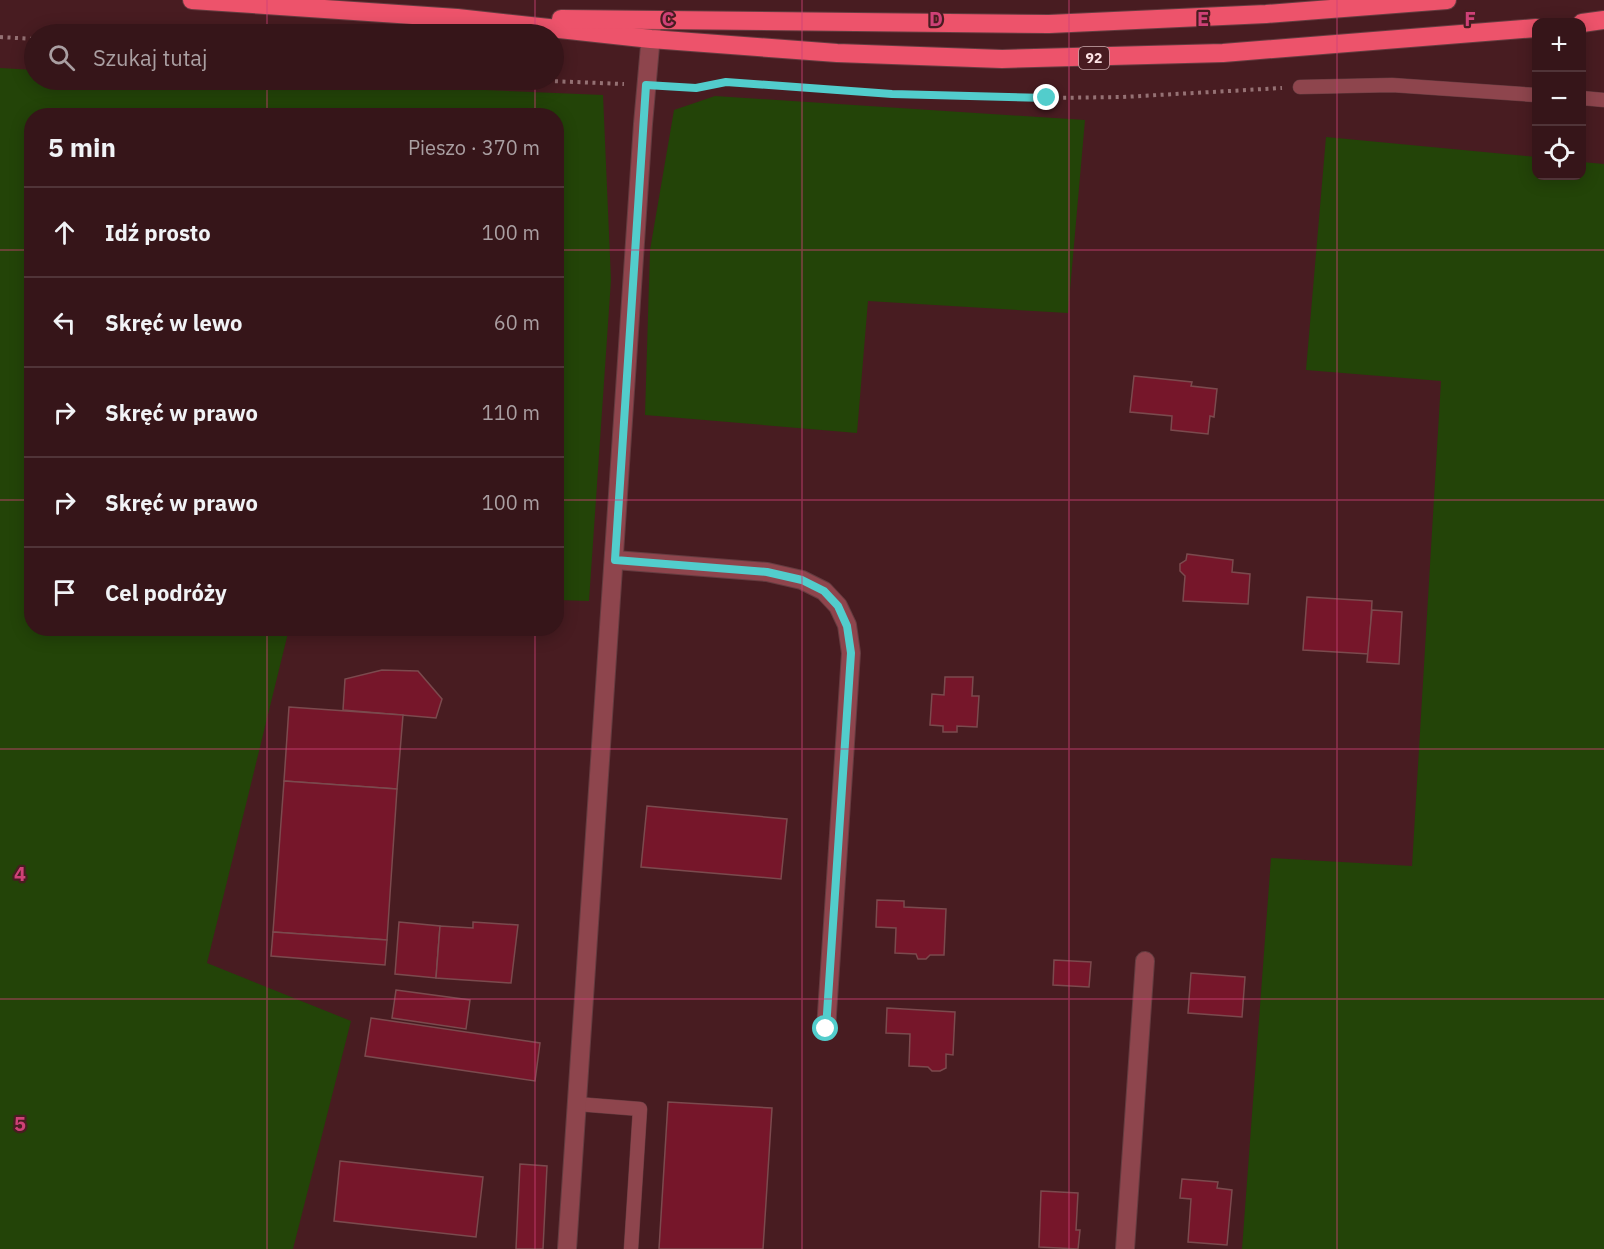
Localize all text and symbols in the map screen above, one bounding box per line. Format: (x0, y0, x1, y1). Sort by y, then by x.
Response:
text: C (661, 5, 675, 32)
text: D (929, 5, 943, 32)
text: E (1197, 5, 1209, 32)
text: F (1464, 5, 1476, 32)
map controls (1532, 18, 1586, 180)
button: + (1532, 18, 1586, 72)
search box (24, 24, 564, 90)
icon: search (45, 41, 78, 74)
text: Szukaj tutaj (93, 43, 208, 72)
road number: 92 (1079, 47, 1109, 69)
button: − (1532, 72, 1586, 126)
route end (1033, 84, 1059, 110)
button: locate (1532, 126, 1586, 180)
text: 5 min (48, 130, 116, 164)
text: Pieszo · 370 m (408, 134, 540, 161)
icon: ahead (48, 216, 81, 249)
text: Idź prosto (105, 218, 211, 247)
text: 100 m (482, 219, 540, 246)
icon: left (48, 306, 81, 339)
text: Skręć w lewo (105, 308, 242, 337)
text: 60 m (494, 309, 540, 336)
icon: right (48, 396, 81, 429)
text: Skręć w prawo (105, 398, 258, 427)
text: 110 m (482, 399, 540, 426)
icon: right (48, 486, 81, 519)
text: Skręć w prawo (105, 488, 258, 517)
text: 100 m (482, 489, 540, 516)
icon: arrive (48, 576, 81, 609)
text: Cel podróży (105, 578, 227, 607)
text: 4 (14, 860, 26, 887)
route start (812, 1015, 838, 1041)
text: 5 (14, 1110, 26, 1137)

